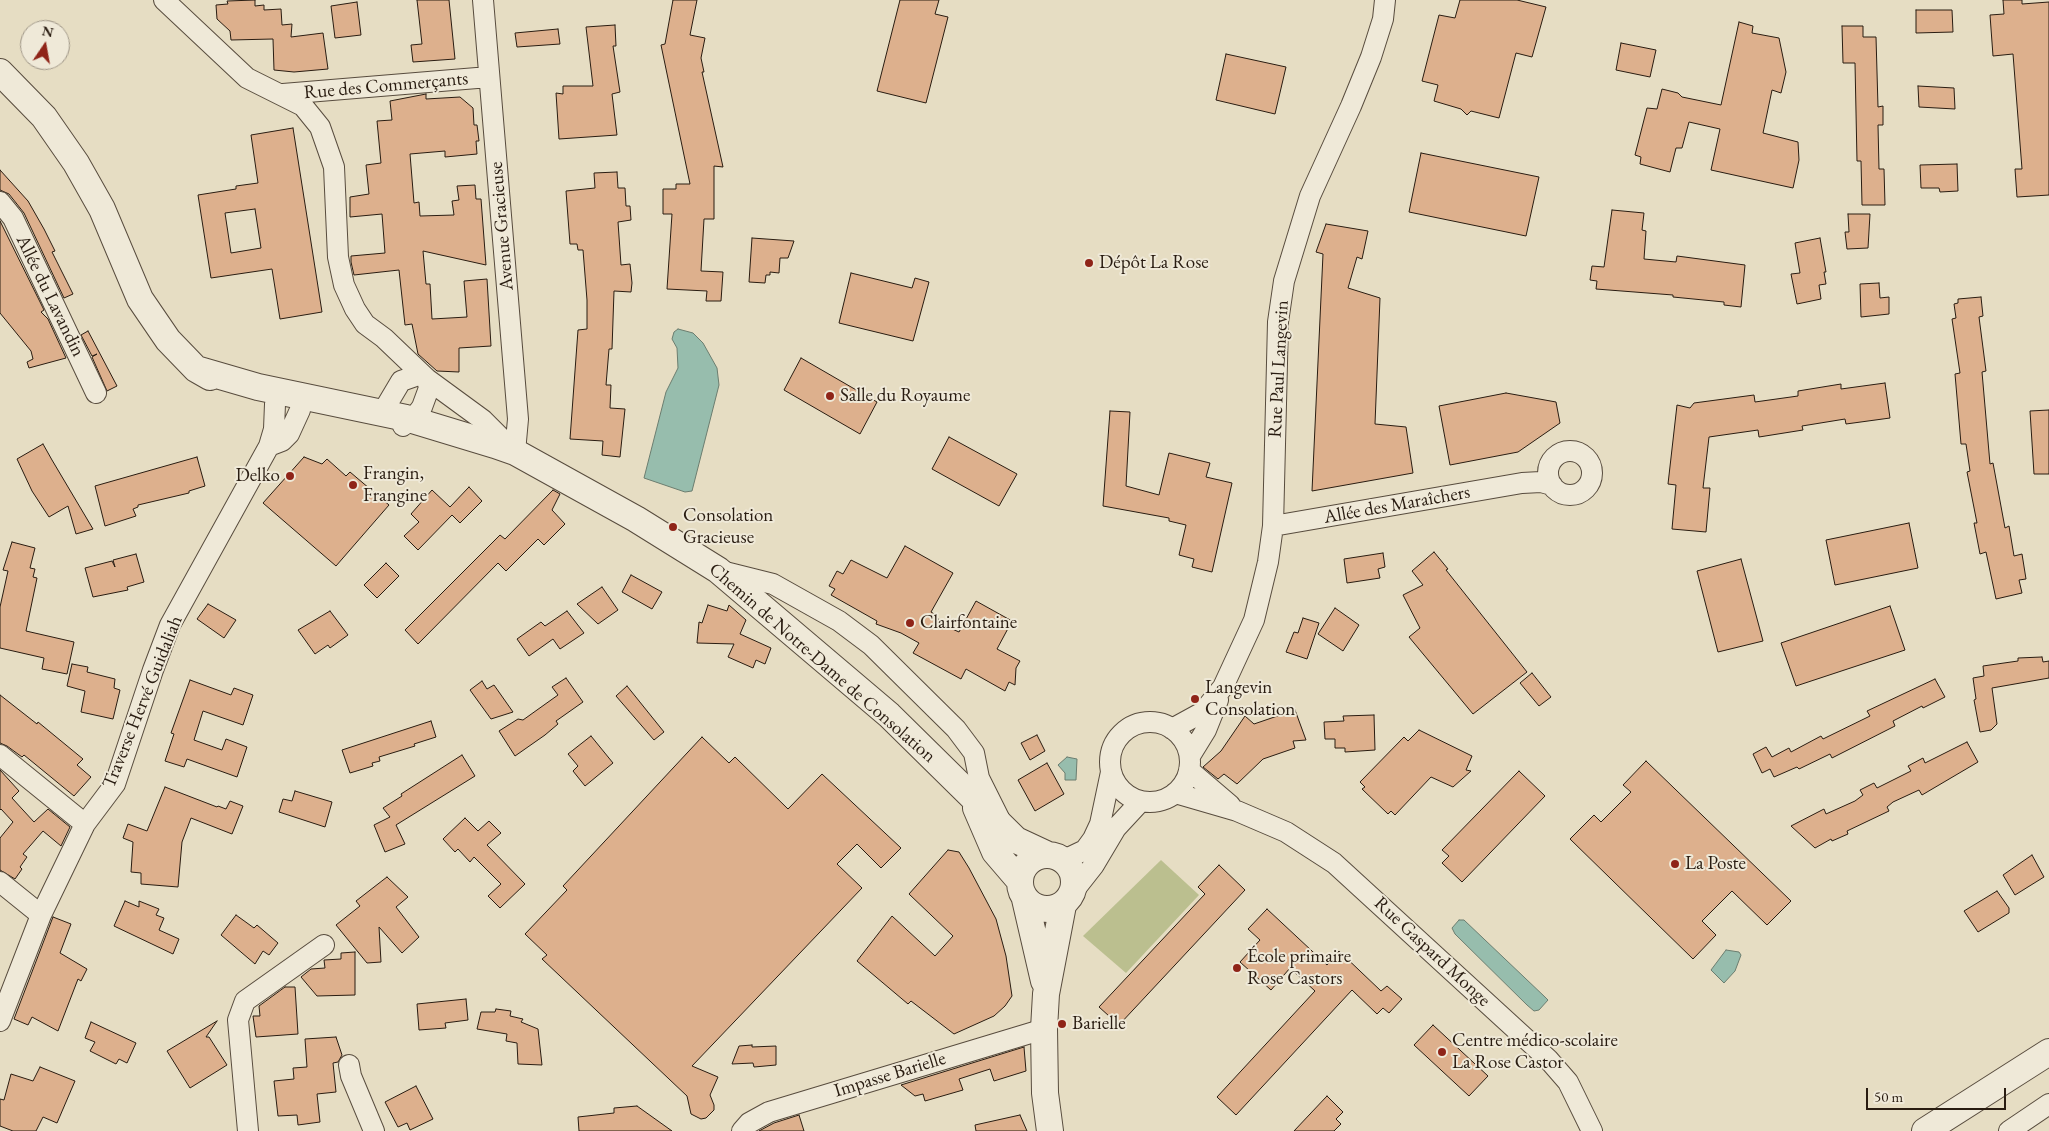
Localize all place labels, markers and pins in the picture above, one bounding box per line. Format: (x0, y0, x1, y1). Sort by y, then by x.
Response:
place label: Dépôt La Rose (1099, 252, 1209, 274)
marker: Dépôt La Rose (1083, 257, 1095, 269)
place label: Salle du Royaume (840, 385, 970, 407)
marker: Salle du Royaume (824, 390, 836, 402)
place label: Frangin, Frangine (363, 463, 427, 507)
place label: Delko (235, 465, 280, 487)
marker: Delko (284, 470, 296, 482)
marker: Frangin, Frangine (347, 479, 359, 491)
place label: Consolation Gracieuse (683, 505, 773, 549)
marker: Consolation Gracieuse (667, 521, 679, 533)
place label: Clairfontaine (920, 612, 1017, 634)
marker: Clairfontaine (904, 617, 916, 629)
place label: Langevin Consolation (1205, 677, 1295, 721)
marker: Langevin Consolation (1189, 693, 1201, 705)
place label: La Poste (1685, 853, 1746, 875)
marker: La Poste (1669, 858, 1681, 870)
place label: École primaire Rose Castors (1247, 946, 1351, 990)
marker: École primaire Rose Castors (1231, 962, 1243, 974)
place label: Barielle (1072, 1013, 1126, 1035)
marker: Barielle (1056, 1018, 1068, 1030)
place label: Centre médico-scolaire La Rose Castor (1452, 1030, 1618, 1074)
marker: Centre médico-scolaire La Rose Castor (1436, 1046, 1448, 1058)

